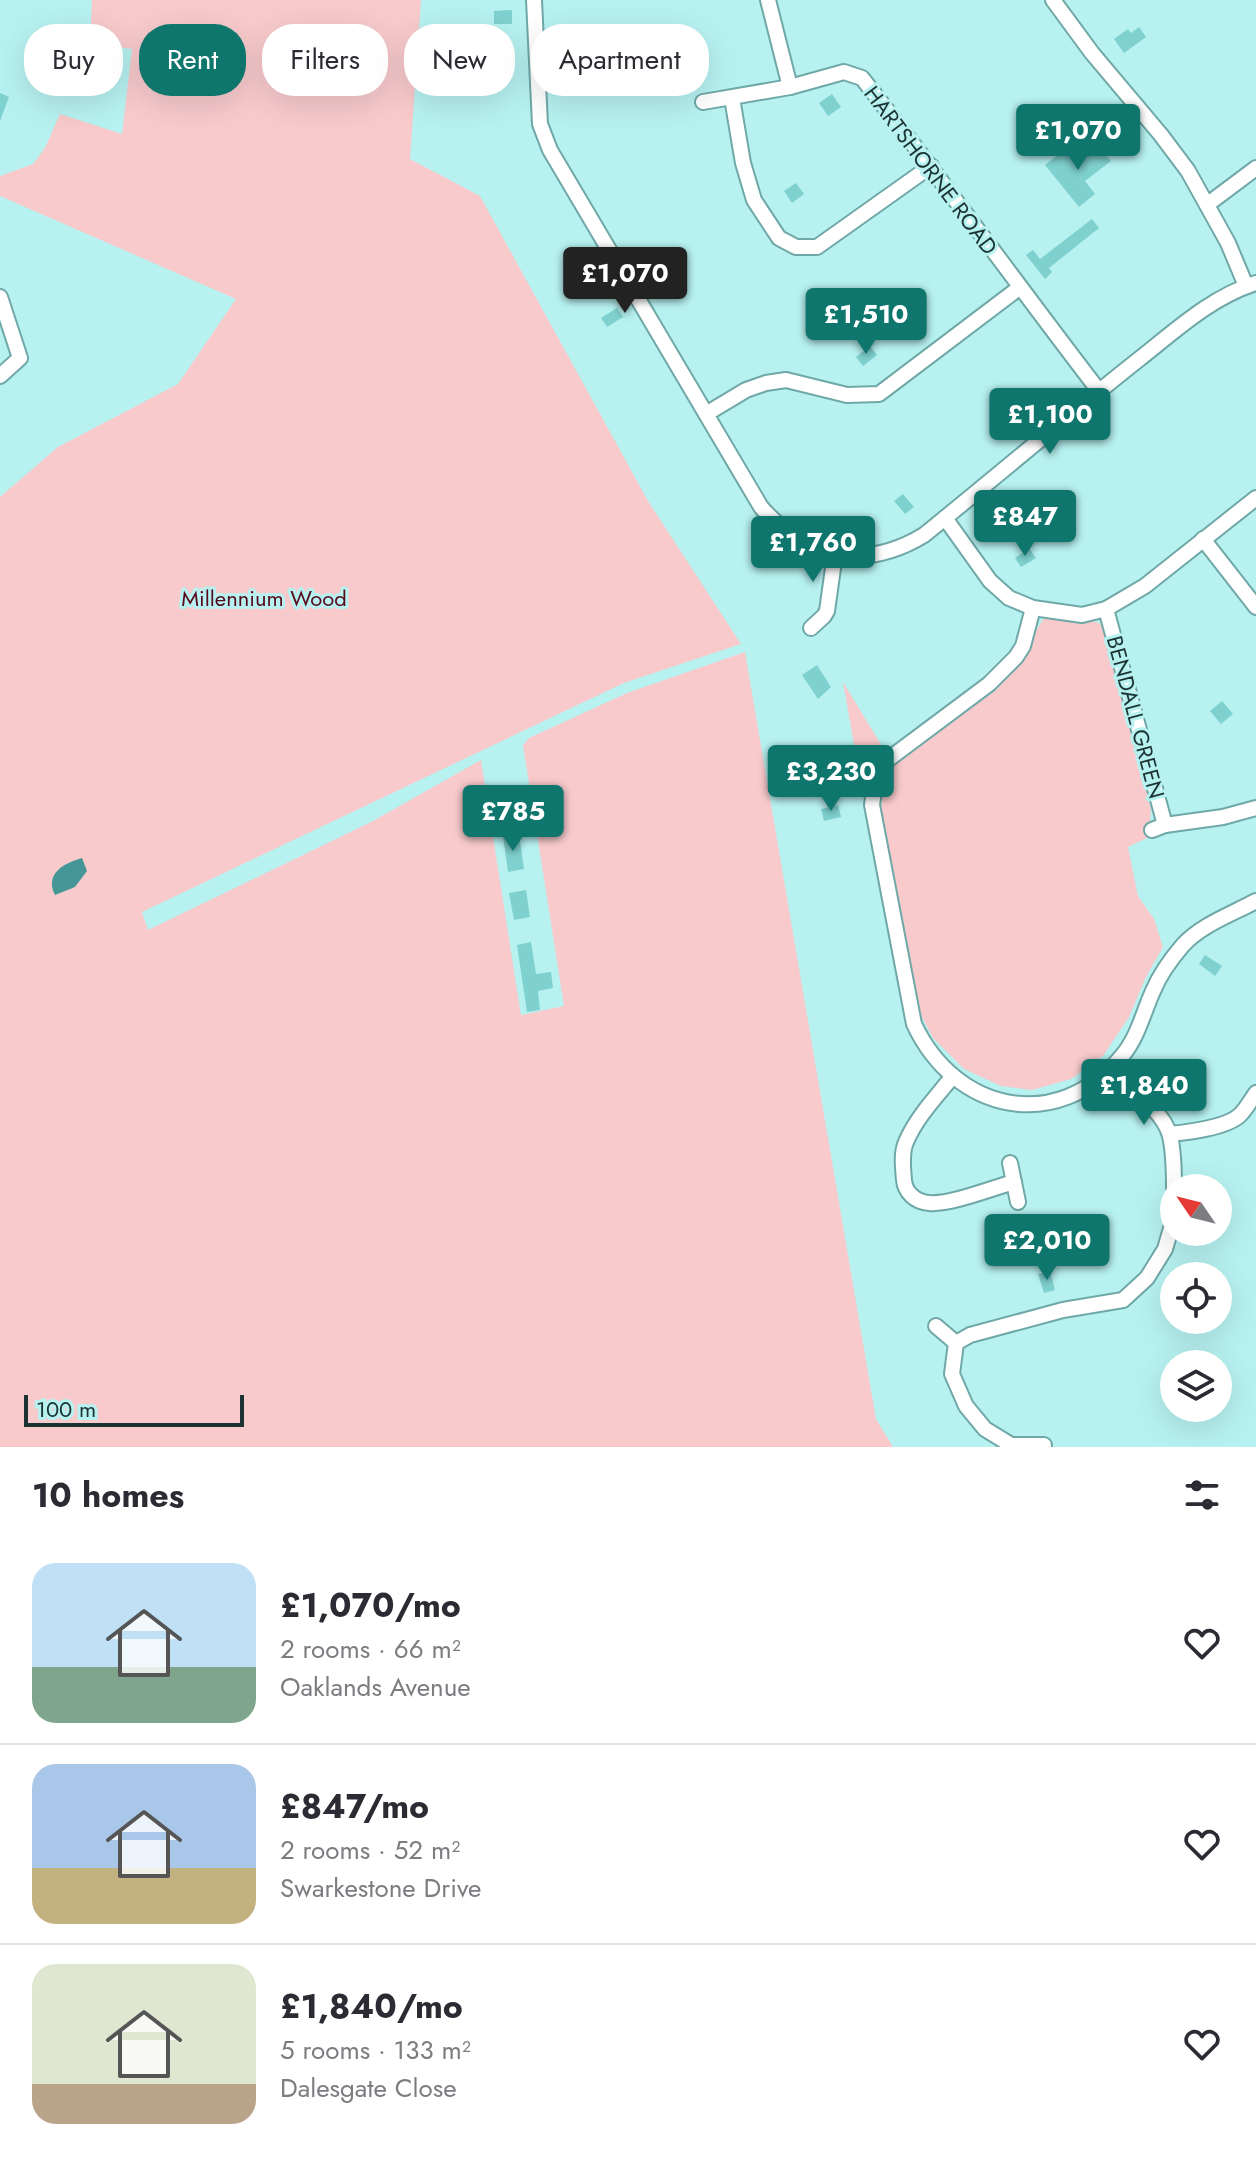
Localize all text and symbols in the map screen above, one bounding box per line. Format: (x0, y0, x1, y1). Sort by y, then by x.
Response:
chip: Buy (24, 24, 123, 96)
chip: Rent (139, 24, 246, 96)
chip: Filters (262, 24, 388, 96)
chip: New (404, 24, 515, 96)
chip: Apartment (531, 24, 709, 96)
street label: HARTSHORNE ROAD (857, 79, 1005, 261)
pin: £1,070 (1013, 104, 1143, 172)
text: £1,070 (1034, 111, 1122, 149)
pin: £1,070 (560, 247, 690, 315)
text: £1,070 (581, 254, 669, 292)
pin: £1,510 (801, 288, 931, 356)
text: £1,510 (824, 295, 908, 333)
pin: £1,100 (985, 388, 1115, 456)
text: £1,100 (1007, 395, 1093, 433)
pin: £847 (978, 490, 1072, 558)
text: £847 (992, 497, 1058, 535)
pin: £1,760 (748, 516, 878, 584)
text: £1,760 (769, 523, 857, 561)
park label: Millennium Wood (181, 582, 347, 614)
street label: BENDALL GREEN (1099, 632, 1173, 802)
pin: £3,230 (766, 745, 896, 813)
text: £3,230 (786, 752, 876, 790)
pin: £785 (466, 785, 560, 853)
text: £785 (481, 792, 545, 830)
pin: £1,840 (1079, 1059, 1209, 1127)
text: £1,840 (1099, 1066, 1189, 1104)
north arrow (1160, 1174, 1232, 1246)
map controls (1160, 1174, 1232, 1422)
pin: £2,010 (982, 1214, 1112, 1282)
text: £2,010 (1002, 1221, 1092, 1259)
button: locate (1160, 1262, 1232, 1334)
button: layers (1160, 1350, 1232, 1422)
scale bar (24, 1391, 244, 1427)
text: 100 m (36, 1393, 96, 1425)
text: 10 homes (32, 1471, 184, 1520)
icon: filters (1180, 1473, 1224, 1517)
text: £1,070/mo (280, 1581, 461, 1630)
icon: home (96, 1595, 192, 1691)
icon: heart (1180, 1621, 1224, 1665)
text: 2 rooms · 66 m² (280, 1630, 461, 1668)
text: Oaklands Avenue (280, 1668, 471, 1706)
text: £847/mo (280, 1782, 429, 1831)
icon: home (96, 1796, 192, 1892)
icon: heart (1180, 1822, 1224, 1866)
text: 2 rooms · 52 m² (280, 1831, 460, 1869)
text: Swarkestone Drive (280, 1869, 481, 1907)
text: £1,840/mo (280, 1982, 463, 2031)
icon: home (96, 1996, 192, 2092)
icon: heart (1180, 2022, 1224, 2066)
text: 5 rooms · 133 m² (280, 2031, 471, 2069)
text: Dalesgate Close (280, 2069, 457, 2107)

